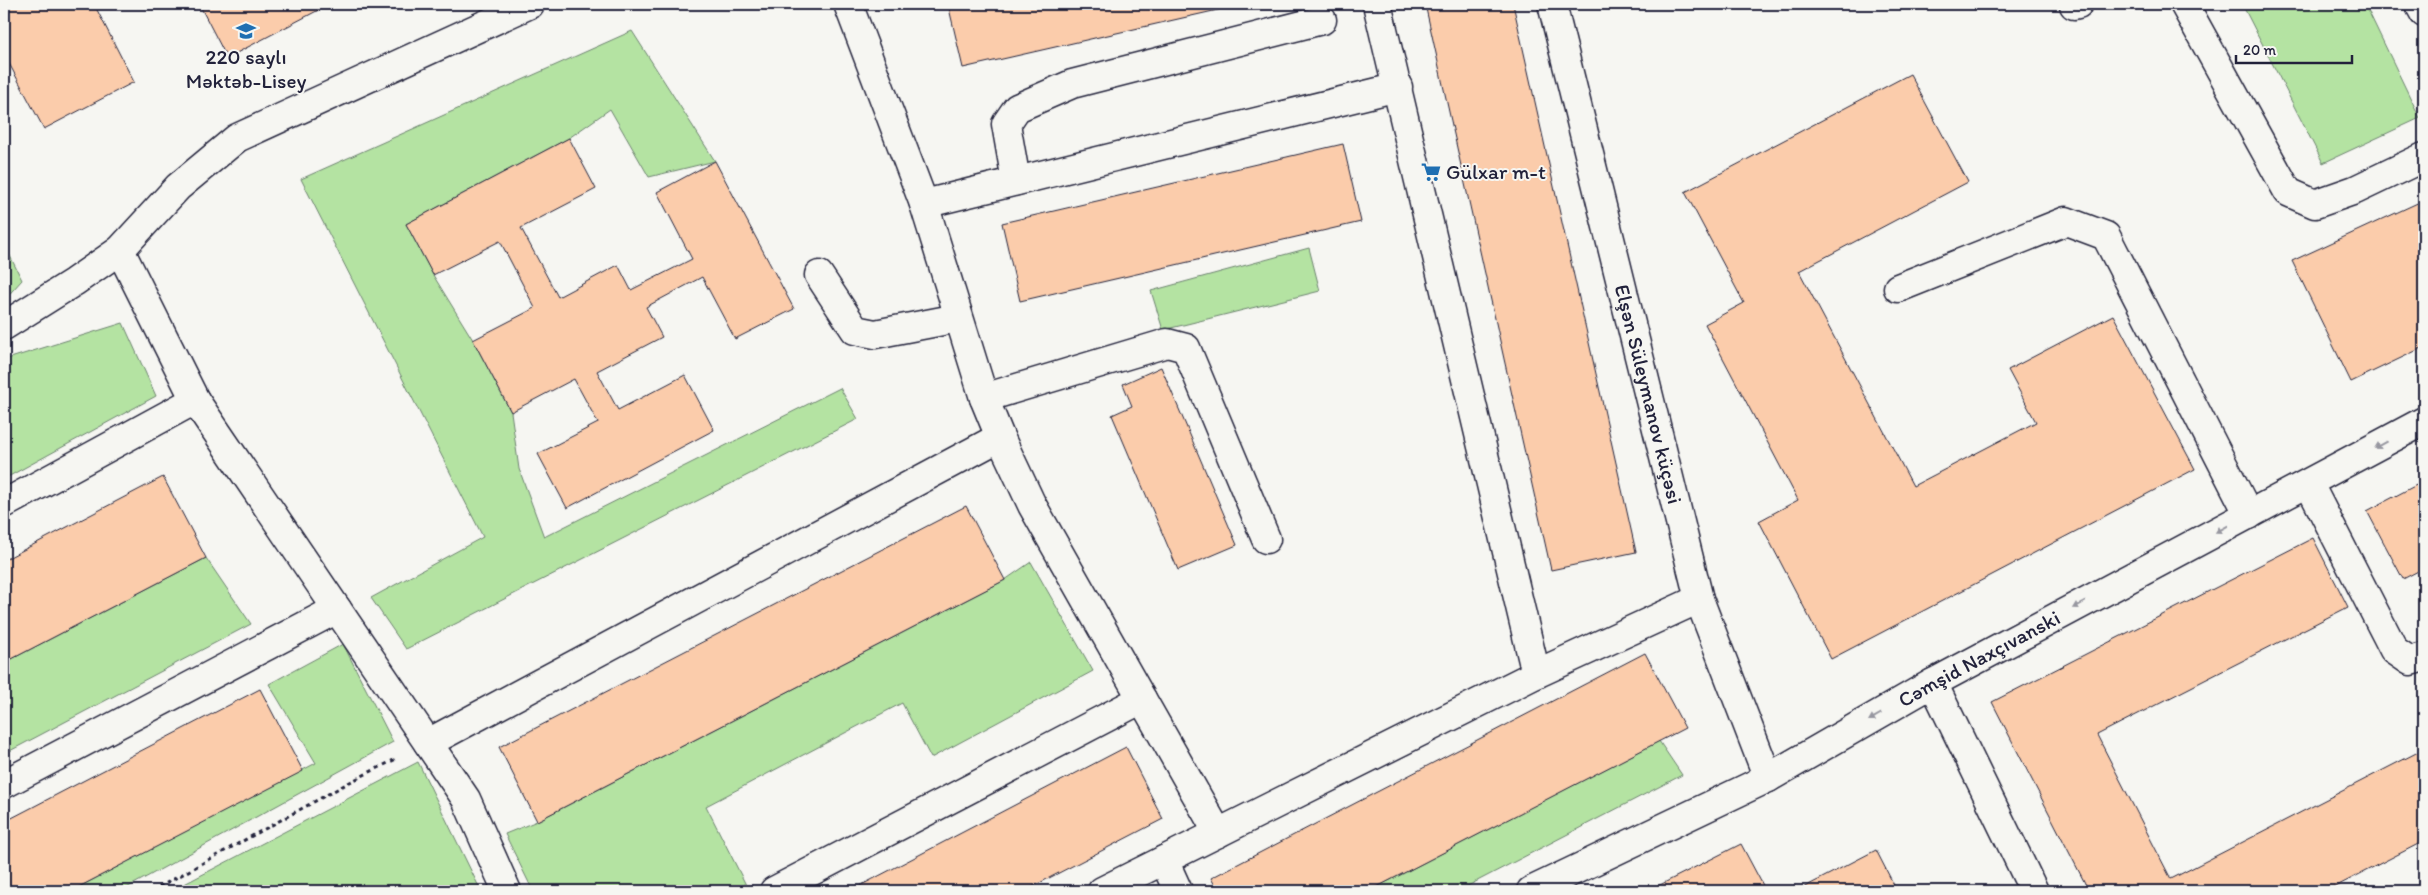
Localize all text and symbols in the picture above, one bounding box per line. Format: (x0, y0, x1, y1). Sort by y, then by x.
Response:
school or university icon: 220 saylı Məktəb-Lisey (235, 20, 257, 42)
scale bar (2236, 32, 2352, 64)
text: 20 m (2243, 41, 2277, 59)
place label: 220 saylı Məktəb-Lisey (186, 44, 306, 93)
place label: Gülxar m-t (1446, 159, 1546, 184)
supermarket icon: Gülxar m-t (1420, 161, 1442, 183)
street label: Elşən Süleymanov küçəsi (1610, 282, 1688, 507)
one-way arrow (2375, 440, 2388, 449)
one-way arrow (2215, 525, 2230, 533)
one-way arrow (2072, 601, 2086, 610)
street label: Cəmşid Naxçıvanski (1894, 605, 2064, 712)
one-way arrow (1868, 712, 1881, 721)

